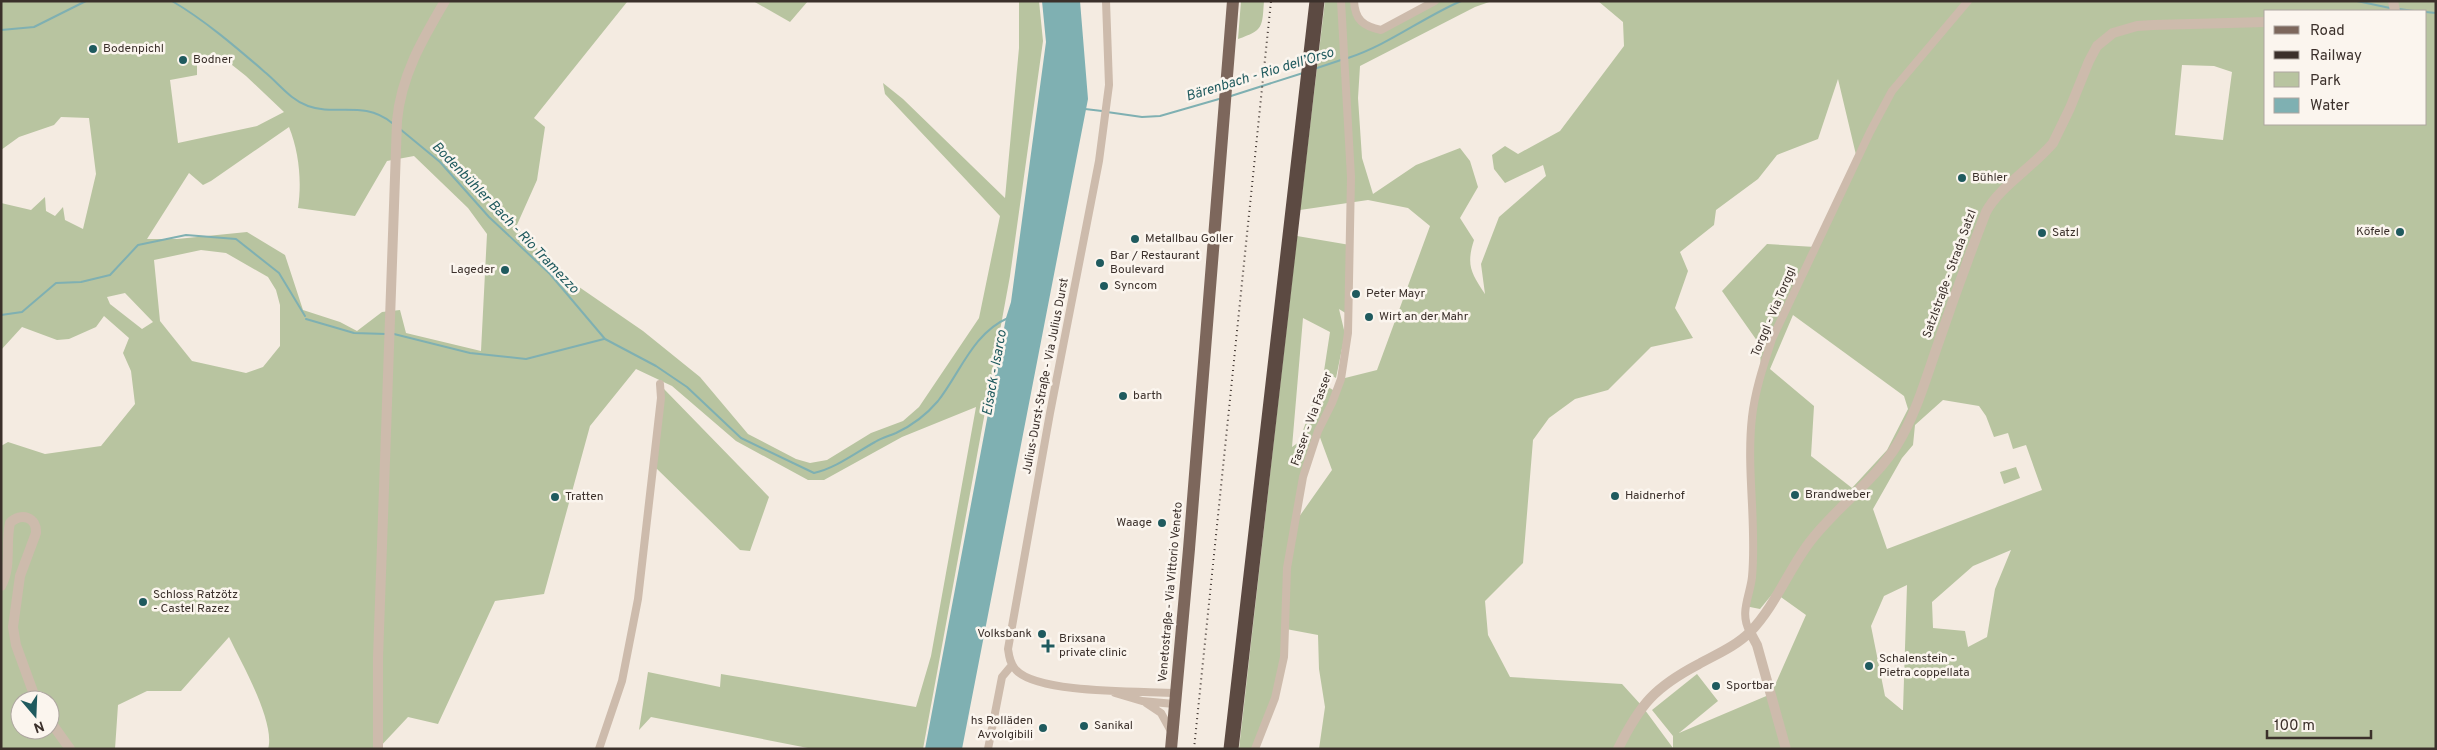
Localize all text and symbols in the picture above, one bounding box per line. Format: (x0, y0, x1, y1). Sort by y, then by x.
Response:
legend (2264, 10, 2427, 125)
text: Road (2310, 22, 2345, 41)
place label: Bodenpichl (103, 41, 164, 57)
marker: Bodenpichl (87, 43, 99, 55)
water label: Bärenbach - Rio dell’Orso (1184, 44, 1336, 106)
text: Railway (2310, 47, 2362, 66)
place label: Bodner (193, 52, 233, 68)
marker: Bodner (177, 54, 189, 66)
text: Park (2310, 72, 2341, 91)
text: Water (2310, 97, 2350, 116)
water label: Bodenbühler Bach - Rio Tramezzo (428, 139, 583, 298)
place label: Bühler (1972, 170, 2008, 186)
marker: Bühler (1956, 172, 1968, 184)
street label: Satzlstraße - Strada Satzl (1919, 208, 1981, 340)
place label: Köfele (2356, 224, 2390, 240)
place label: Satzl (2052, 225, 2079, 241)
marker: Köfele (2394, 226, 2406, 238)
marker: Satzl (2036, 227, 2048, 239)
place label: Metallbau Goller (1145, 231, 1234, 247)
marker: Metallbau Goller (1129, 233, 1141, 245)
place label: Bar / Restaurant Boulevard (1110, 248, 1200, 278)
marker: Bar / Restaurant Boulevard (1094, 257, 1106, 269)
place label: Lageder (450, 262, 495, 278)
marker: Lageder (499, 264, 511, 276)
street label: Torggl - Via Torggl (1748, 264, 1800, 360)
street label: Julius-Durst-Straße - Via Julius Durst (1019, 277, 1073, 475)
place label: Syncom (1114, 278, 1157, 294)
marker: Syncom (1098, 280, 1110, 292)
place label: Peter Mayr (1366, 286, 1425, 302)
marker: Peter Mayr (1350, 288, 1362, 300)
place label: Wirt an der Mahr (1379, 309, 1469, 325)
marker: Wirt an der Mahr (1363, 311, 1375, 323)
water label: Eisack - Isarco (979, 328, 1011, 417)
street label: Fasser - Via Fasser (1288, 369, 1337, 468)
place label: barth (1133, 388, 1162, 404)
marker: barth (1117, 390, 1129, 402)
place label: Brandweber (1805, 487, 1871, 503)
place label: Haidnerhof (1625, 488, 1685, 504)
place label: Tratten (565, 489, 604, 505)
marker: Brandweber (1789, 489, 1801, 501)
marker: Haidnerhof (1609, 490, 1621, 502)
marker: Tratten (549, 491, 561, 503)
street label: Venetostraße - Via Vittorio Veneto (1155, 501, 1187, 683)
place label: Waage (1116, 515, 1152, 531)
marker: Waage (1156, 517, 1168, 529)
place label: Schloss Ratzötz - Castel Razez (153, 587, 238, 617)
marker: Schloss Ratzötz - Castel Razez (137, 596, 149, 608)
place label: Volksbank (977, 626, 1032, 642)
marker: Volksbank (1036, 628, 1048, 640)
place label: Brixsana private clinic (1059, 631, 1127, 661)
marker: Brixsana private clinic (1041, 639, 1055, 653)
place label: Schalenstein - Pietra coppellata (1879, 651, 1970, 681)
marker: Schalenstein - Pietra coppellata (1863, 660, 1875, 672)
place label: Sportbar (1726, 678, 1774, 694)
marker: Sportbar (1710, 680, 1722, 692)
north arrow (10, 690, 60, 740)
scale bar (2267, 708, 2371, 740)
place label: hs Rolläden Avvolgibili (971, 713, 1033, 743)
text: N (31, 716, 46, 736)
text: 100 m (2274, 717, 2315, 736)
place label: Sanikal (1094, 718, 1133, 734)
marker: Sanikal (1078, 720, 1090, 732)
marker: hs Rolläden Avvolgibili (1037, 722, 1049, 734)

